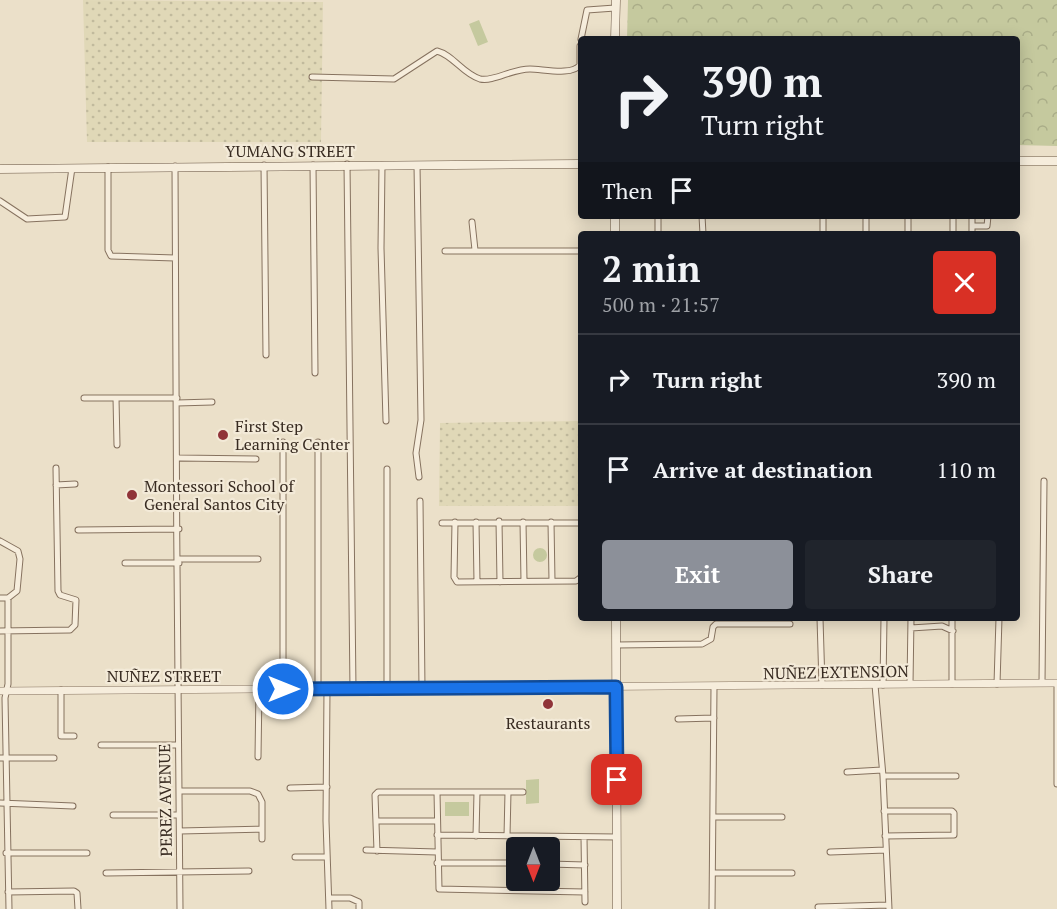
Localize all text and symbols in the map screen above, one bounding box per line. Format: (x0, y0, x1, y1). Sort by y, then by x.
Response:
text: 390 m (701, 53, 822, 109)
icon: right (602, 60, 680, 138)
text: Turn right (701, 107, 824, 143)
street label: YUMANG STREET (225, 140, 355, 162)
icon: arrive (665, 174, 698, 207)
text: Then (602, 176, 653, 205)
text: 2 min (602, 245, 700, 292)
button: close (933, 251, 996, 314)
text: 500 m · 21:57 (602, 291, 720, 318)
icon: right (602, 363, 635, 396)
text: Turn right (653, 365, 762, 394)
text: 390 m (936, 365, 996, 394)
place label: First Step Learning Center (235, 415, 351, 455)
marker: First Step Learning Center (216, 428, 230, 442)
icon: arrive (602, 453, 635, 486)
text: Arrive at destination (653, 455, 872, 484)
text: 110 m (936, 455, 996, 484)
place label: Montessori School of General Santos City (144, 475, 295, 515)
marker: Montessori School of General Santos City (125, 488, 139, 502)
button: Exit (602, 540, 793, 609)
button: Share (805, 540, 996, 609)
position arrow (251, 657, 315, 721)
street label: NUÑEZ EXTENSION (763, 660, 909, 684)
street label: NUÑEZ STREET (107, 665, 221, 687)
marker: Restaurants (541, 697, 555, 711)
place label: Restaurants (506, 712, 590, 734)
street label: PEREZ AVENUE (153, 743, 177, 857)
pin (591, 754, 642, 805)
icon: arrive (600, 763, 633, 796)
north arrow (506, 837, 560, 891)
map controls (506, 837, 560, 891)

